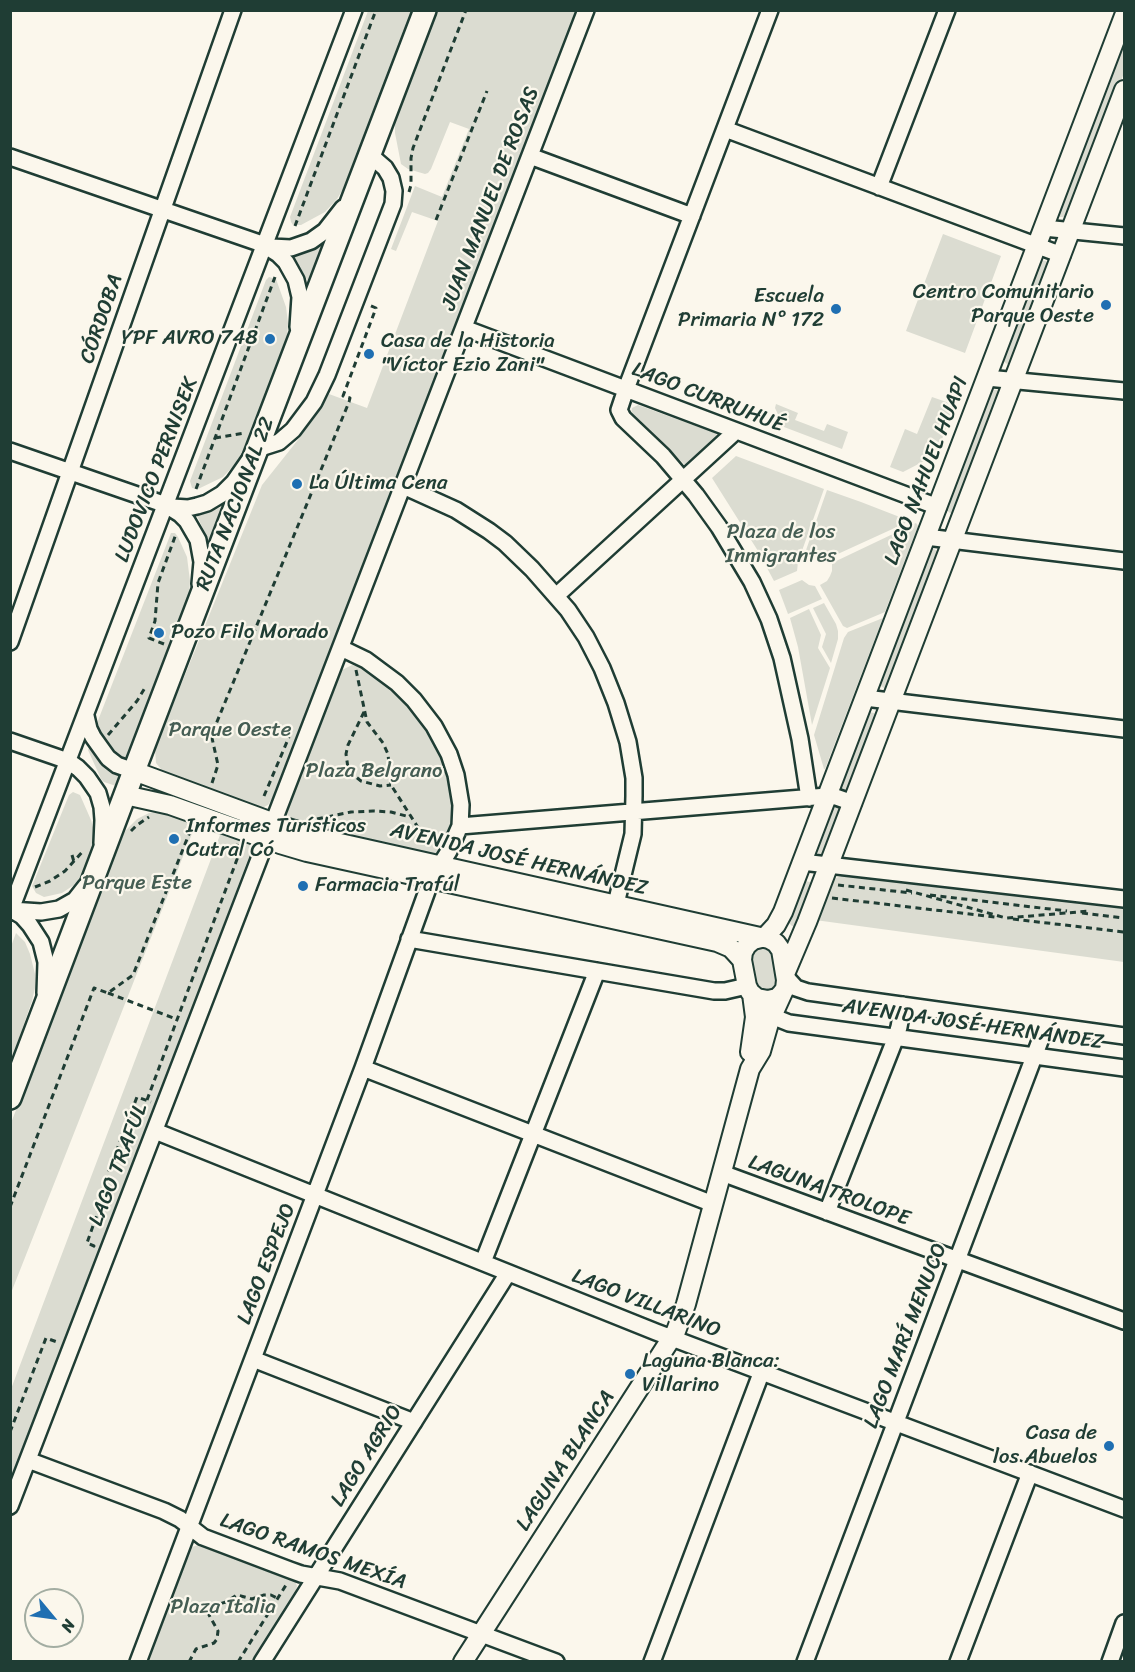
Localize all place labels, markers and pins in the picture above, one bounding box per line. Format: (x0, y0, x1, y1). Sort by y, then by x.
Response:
place label: Centro Comunitario Parque Oeste (913, 280, 1094, 330)
place label: Escuela Primaria N° 172 (678, 284, 824, 334)
marker: Centro Comunitario Parque Oeste (1099, 298, 1113, 312)
marker: Escuela Primaria N° 172 (829, 302, 843, 316)
place label: YPF AVRO 748 (121, 326, 258, 352)
place label: Casa de la Historia "Víctor Ezio Zani" (381, 329, 555, 379)
marker: YPF AVRO 748 (263, 332, 277, 346)
marker: Casa de la Historia "Víctor Ezio Zani" (362, 347, 376, 361)
place label: La Última Cena (309, 471, 447, 497)
marker: La Última Cena (290, 477, 304, 491)
place label: Pozo Filo Morado (171, 620, 328, 646)
marker: Pozo Filo Morado (152, 626, 166, 640)
place label: Informes Turísticos Cutral Có (186, 814, 366, 864)
marker: Informes Turísticos Cutral Có (167, 832, 181, 846)
place label: Farmacia Trafúl (315, 873, 460, 899)
marker: Farmacia Trafúl (296, 879, 310, 893)
place label: Laguna Blanca: Villarino (642, 1349, 780, 1399)
marker: Laguna Blanca: Villarino (623, 1367, 637, 1381)
place label: Casa de los Abuelos (993, 1421, 1097, 1471)
marker: Casa de los Abuelos (1102, 1439, 1116, 1453)

